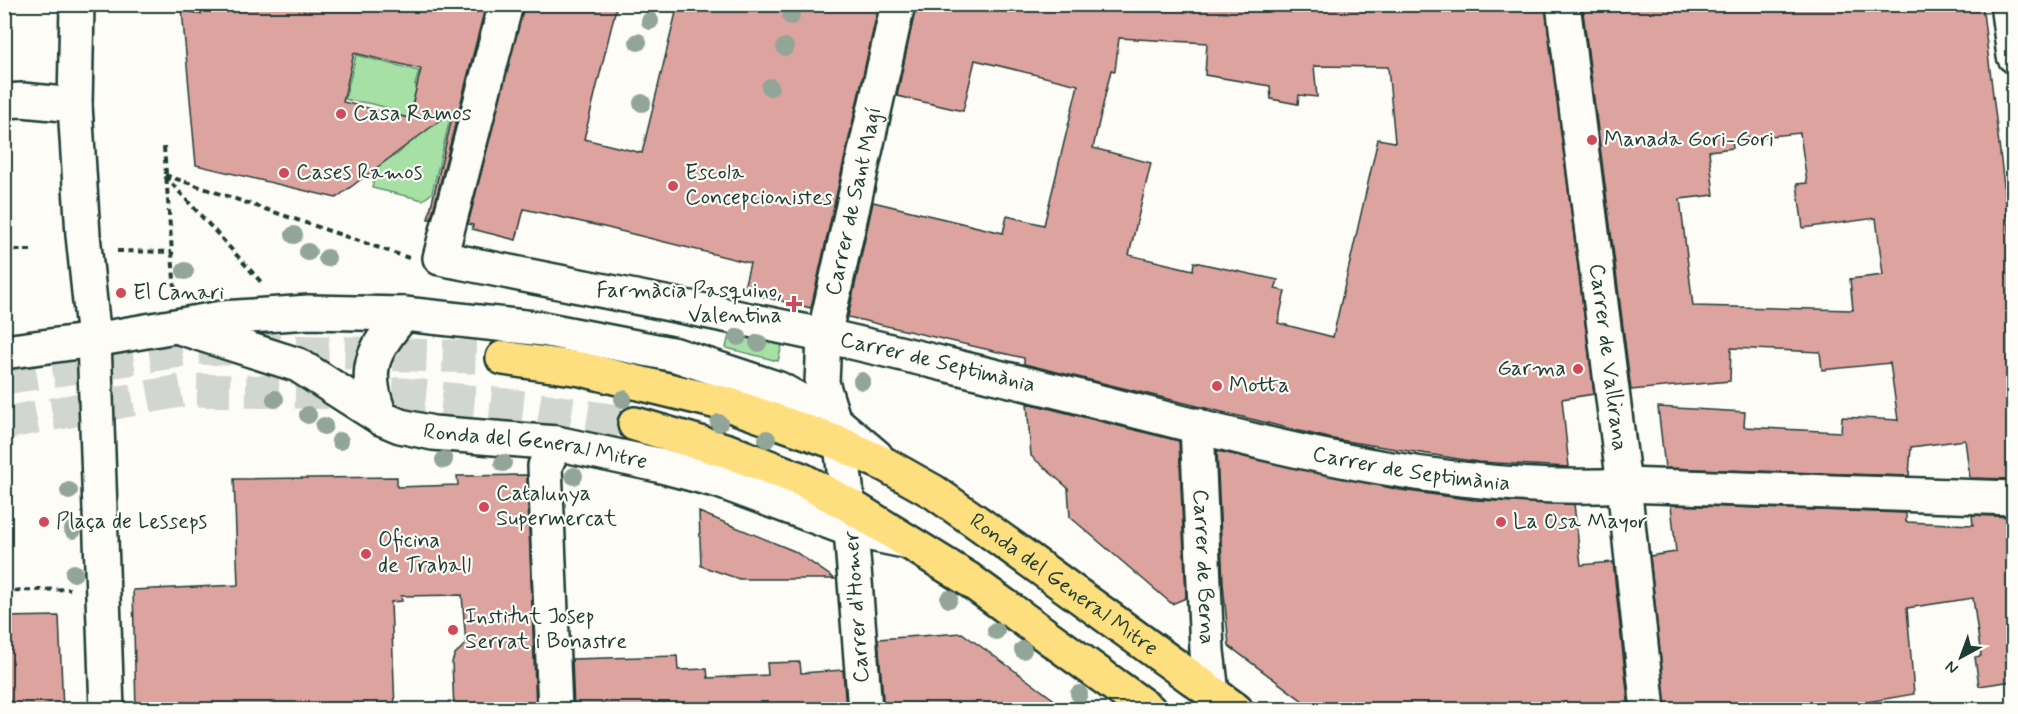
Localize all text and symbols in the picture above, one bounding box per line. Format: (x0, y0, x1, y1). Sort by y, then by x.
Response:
place label: Casa Ramos (353, 100, 472, 128)
street label: Carrer de Sant Magí (819, 104, 889, 298)
marker: Casa Ramos (334, 107, 348, 121)
place label: Manada Gori-Gori (1604, 126, 1774, 154)
marker: Manada Gori-Gori (1585, 133, 1599, 147)
place label: Cases Ramos (296, 159, 423, 187)
place label: Escola Concepcionistes (685, 159, 833, 212)
marker: Cases Ramos (277, 166, 291, 180)
marker: Escola Concepcionistes (666, 179, 680, 193)
street label: Carrer de Vallirana (1582, 262, 1634, 452)
place label: Farmàcia Pasquino, Valentina (597, 277, 782, 330)
place label: El Canari (133, 279, 224, 307)
marker: El Canari (114, 286, 128, 300)
marker: Farmàcia Pasquino, Valentina (787, 297, 801, 311)
street label: Carrer de Septimània (837, 326, 1038, 399)
place label: Garma (1497, 355, 1566, 383)
marker: Garma (1571, 362, 1585, 376)
place label: Motta (1229, 372, 1290, 400)
marker: Motta (1210, 379, 1224, 393)
street label: Ronda del General Mitre (421, 417, 650, 476)
street label: Carrer de Septimània (1310, 440, 1511, 498)
place label: Catalunya Supermercat (496, 480, 617, 533)
street label: Carrer de Berna (1186, 489, 1221, 645)
marker: Catalunya Supermercat (477, 500, 491, 514)
street label: Ronda del General Mitre (964, 507, 1164, 663)
place label: Plaça de Lesseps (56, 508, 208, 536)
place label: La Osa Mayor (1513, 508, 1647, 536)
marker: Plaça de Lesseps (37, 515, 51, 529)
marker: La Osa Mayor (1494, 515, 1508, 529)
place label: Oficina de Traball (378, 527, 471, 580)
street label: Carrer d'Homer (838, 529, 876, 684)
marker: Oficina de Traball (359, 547, 373, 561)
place label: Institut Josep Serrat i Bonastre (465, 603, 627, 656)
marker: Institut Josep Serrat i Bonastre (446, 623, 460, 637)
north arrow (1931, 627, 1991, 687)
text: N (1941, 656, 1963, 679)

